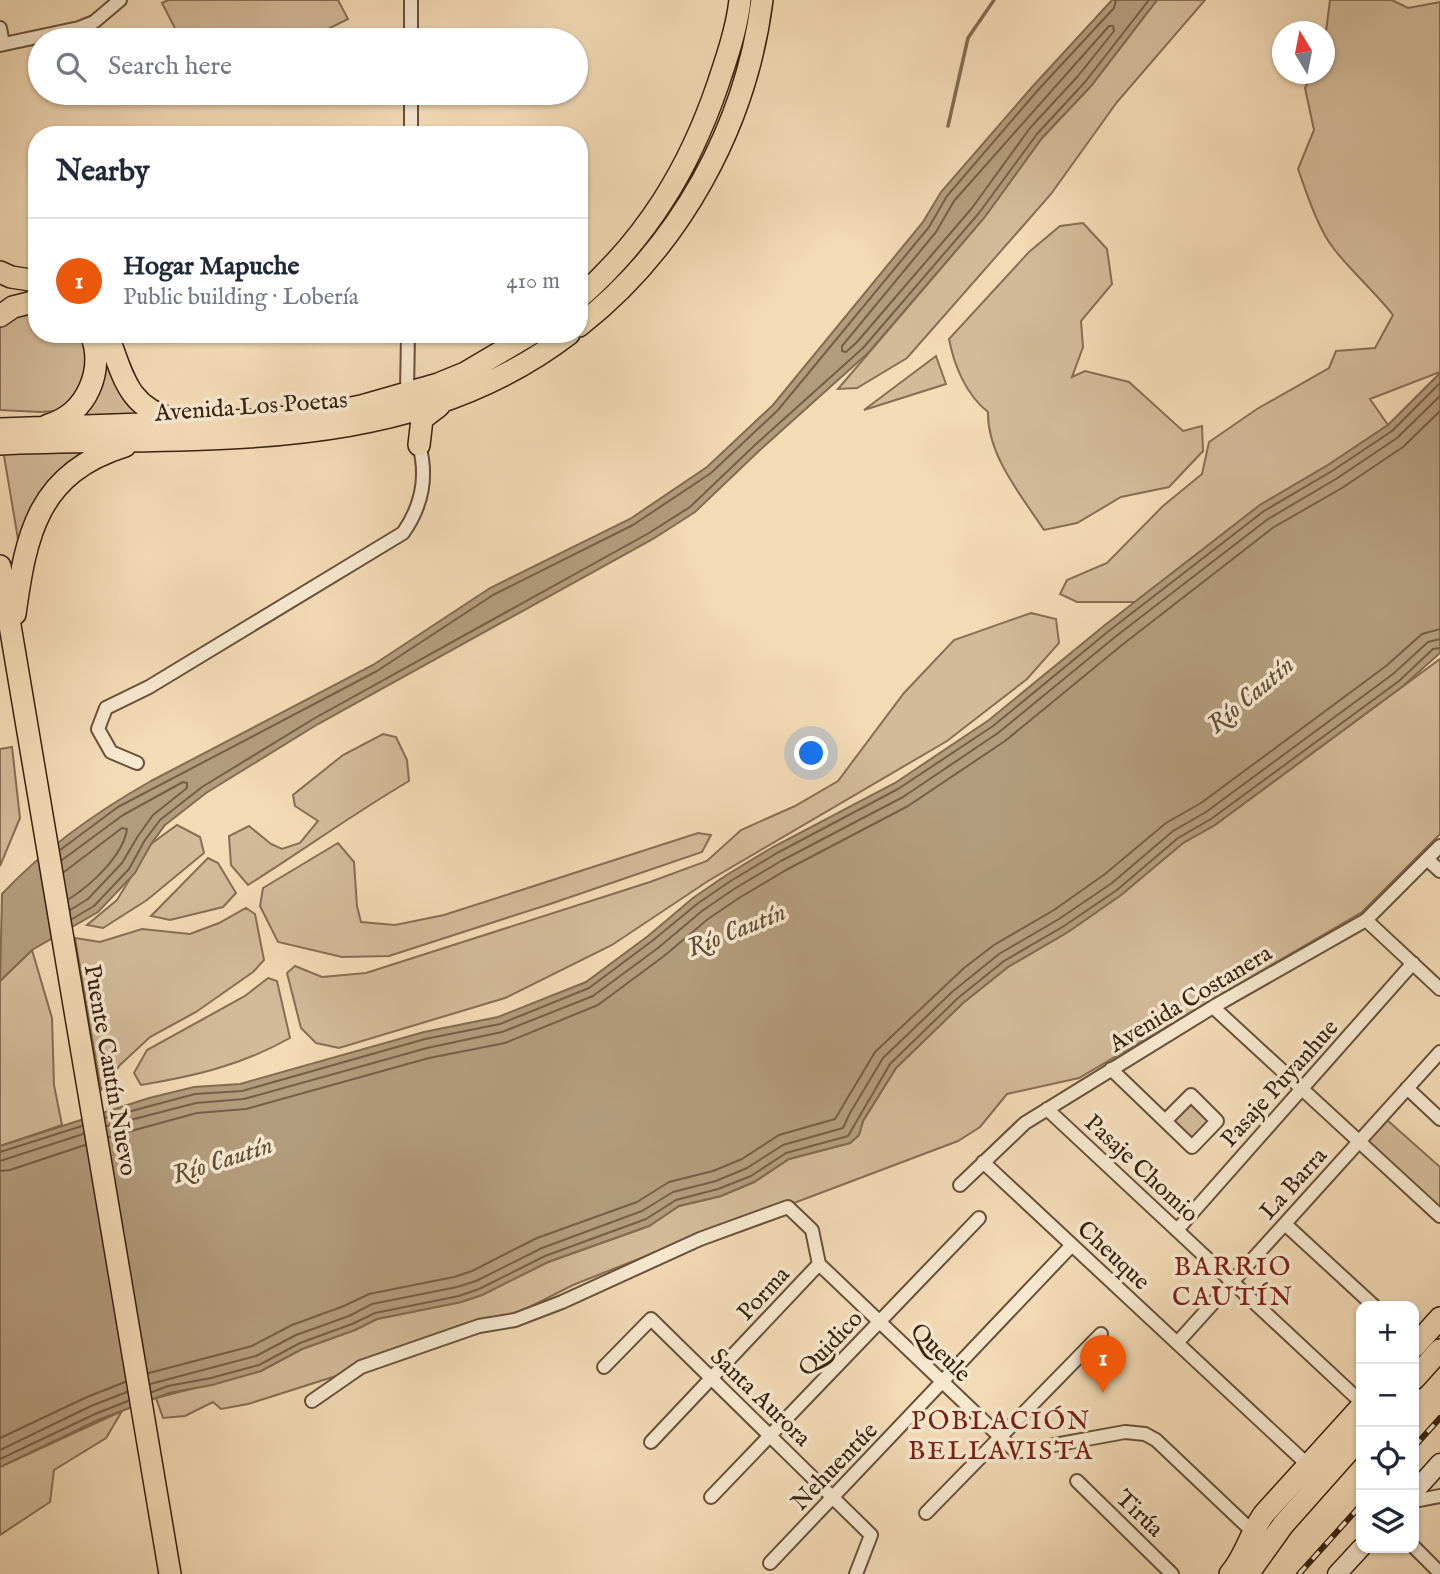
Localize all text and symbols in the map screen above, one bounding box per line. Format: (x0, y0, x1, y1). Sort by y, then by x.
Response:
north arrow (1272, 21, 1335, 84)
search box (28, 28, 588, 105)
icon: search (52, 48, 90, 86)
text: Search here (108, 50, 232, 83)
text: Nearby (56, 153, 149, 191)
text: Hogar Mapuche (123, 250, 299, 283)
text: 1 (75, 267, 83, 296)
text: 410 m (506, 267, 560, 296)
text: Public building · Lobería (123, 283, 359, 312)
street label: Avenida Los Poetas (153, 385, 348, 430)
water label: Río Cautín (1201, 649, 1301, 741)
your location (794, 736, 828, 770)
water label: Río Cautín (682, 896, 791, 965)
street label: Avenida Costanera (1103, 938, 1279, 1061)
street label: Puente Cautín Nuevo (76, 962, 143, 1178)
street label: Pasaje Puyanhue (1214, 1013, 1346, 1155)
street label: Pasaje Chomio (1077, 1108, 1205, 1230)
water label: Río Cautín (168, 1129, 277, 1192)
street label: La Barra (1254, 1141, 1335, 1227)
street label: Cheuque (1070, 1215, 1156, 1298)
district label: BARRIO CAUTÍN (1172, 1251, 1294, 1314)
street label: Porma (731, 1260, 798, 1328)
map controls (1356, 1301, 1419, 1553)
button: + (1356, 1301, 1419, 1364)
street label: Quidico (792, 1304, 870, 1384)
street label: Queule (903, 1317, 977, 1390)
pin: 1 (1080, 1335, 1126, 1393)
street label: Santa Aurora (703, 1342, 817, 1454)
button: − (1356, 1364, 1419, 1427)
district label: POBLACIÓN BELLAVISTA (908, 1405, 1094, 1468)
street label: Nehuentúe (785, 1416, 885, 1518)
button: locate (1356, 1427, 1419, 1490)
street label: Tirúa (1108, 1484, 1170, 1545)
button: layers (1356, 1490, 1419, 1553)

